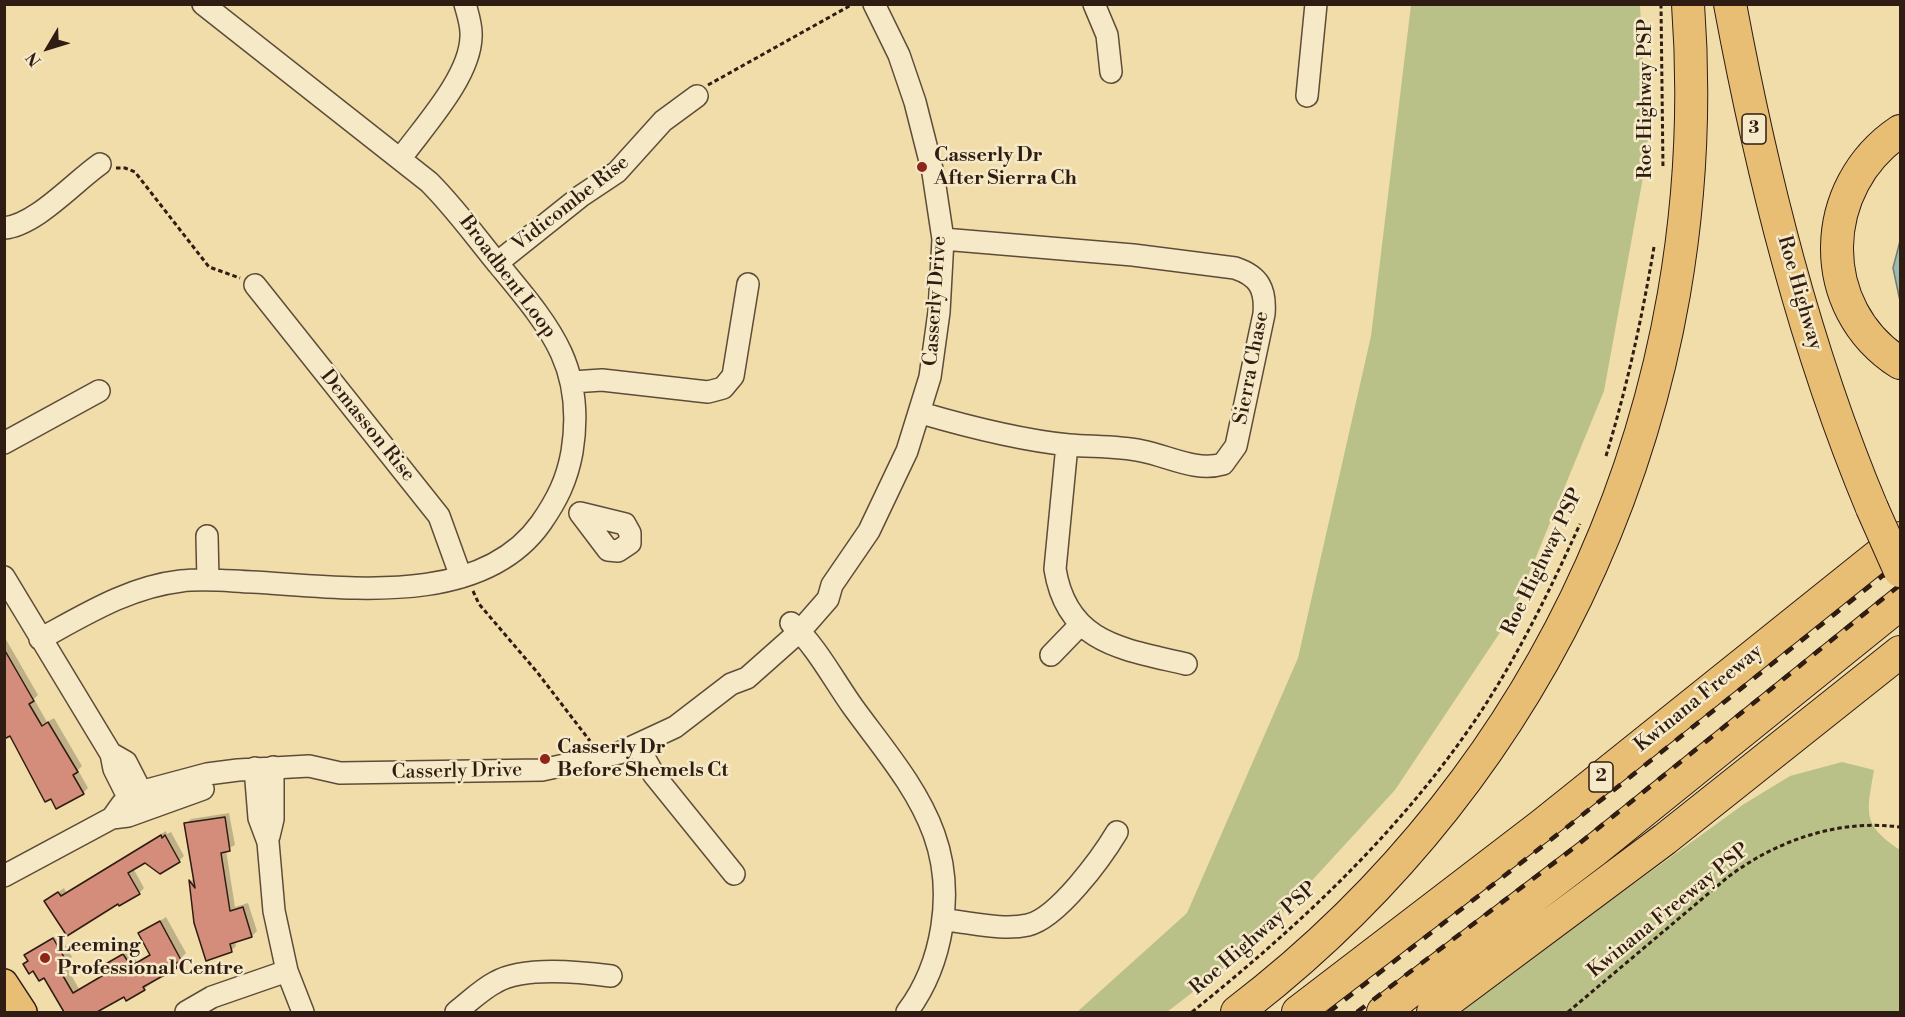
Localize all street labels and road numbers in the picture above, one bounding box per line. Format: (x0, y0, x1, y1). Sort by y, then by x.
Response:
street label: Roe Highway PSP (1634, 19, 1658, 179)
road number: 3 (1742, 114, 1766, 144)
street label: Vidicombe Rise (508, 151, 634, 257)
street label: Broadbent Loop (453, 211, 561, 343)
street label: Roe Highway (1771, 233, 1827, 353)
street label: Casserly Drive (919, 235, 953, 367)
street label: Sierra Chase (1229, 309, 1275, 427)
street label: Demasson Rise (314, 365, 420, 487)
street label: Roe Highway PSP (1497, 485, 1589, 639)
street label: Kwinana Freeway (1630, 640, 1768, 758)
street label: Casserly Drive (392, 759, 522, 785)
road number: 2 (1589, 762, 1613, 792)
street label: Kwinana Freeway PSP (1583, 839, 1755, 983)
street label: Roe Highway PSP (1186, 877, 1322, 1001)

